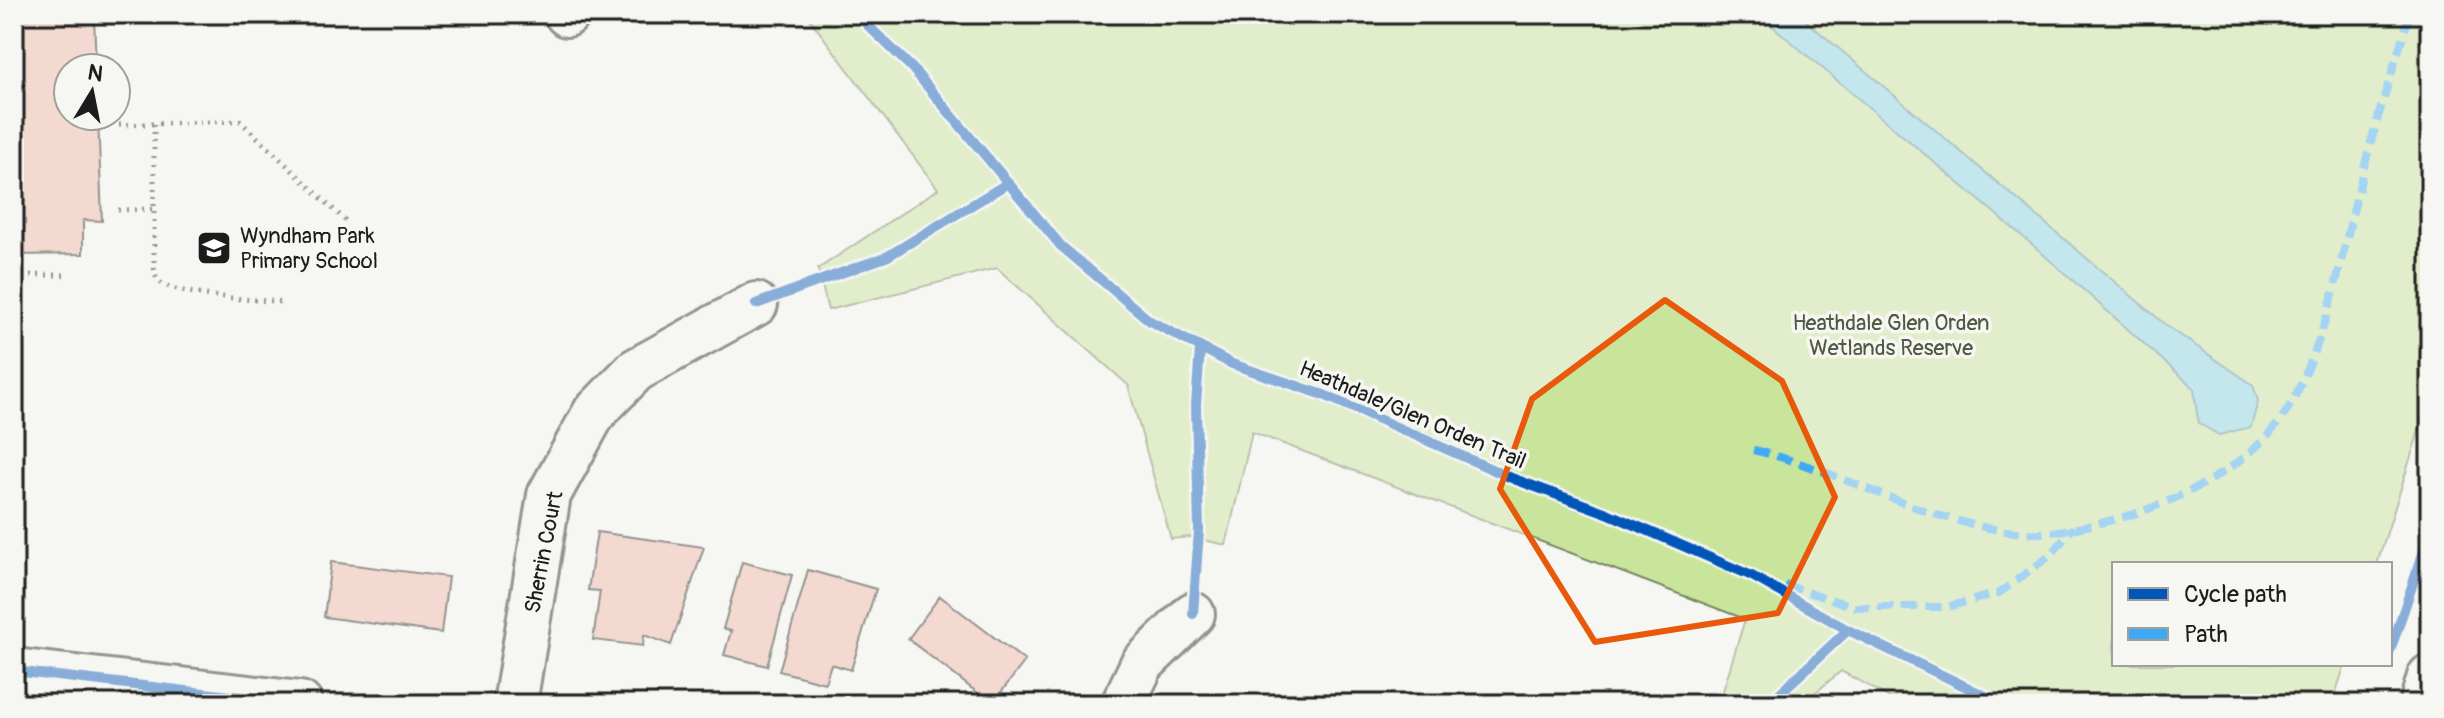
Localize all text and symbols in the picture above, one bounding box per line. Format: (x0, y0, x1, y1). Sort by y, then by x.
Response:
north arrow (52, 52, 132, 132)
text: N (86, 58, 105, 88)
place label: Wyndham Park Primary School (240, 222, 378, 275)
school or university icon: Wyndham Park Primary School (195, 229, 233, 267)
park label: Heathdale Glen Orden Wetlands Reserve (1793, 309, 1990, 362)
street label: Heathdale/Glen Orden Trail (1295, 354, 1530, 475)
street label: Sherrin Court (518, 489, 570, 616)
legend (2112, 562, 2392, 666)
text: Cycle path (2184, 580, 2287, 609)
text: Path (2184, 620, 2228, 649)

